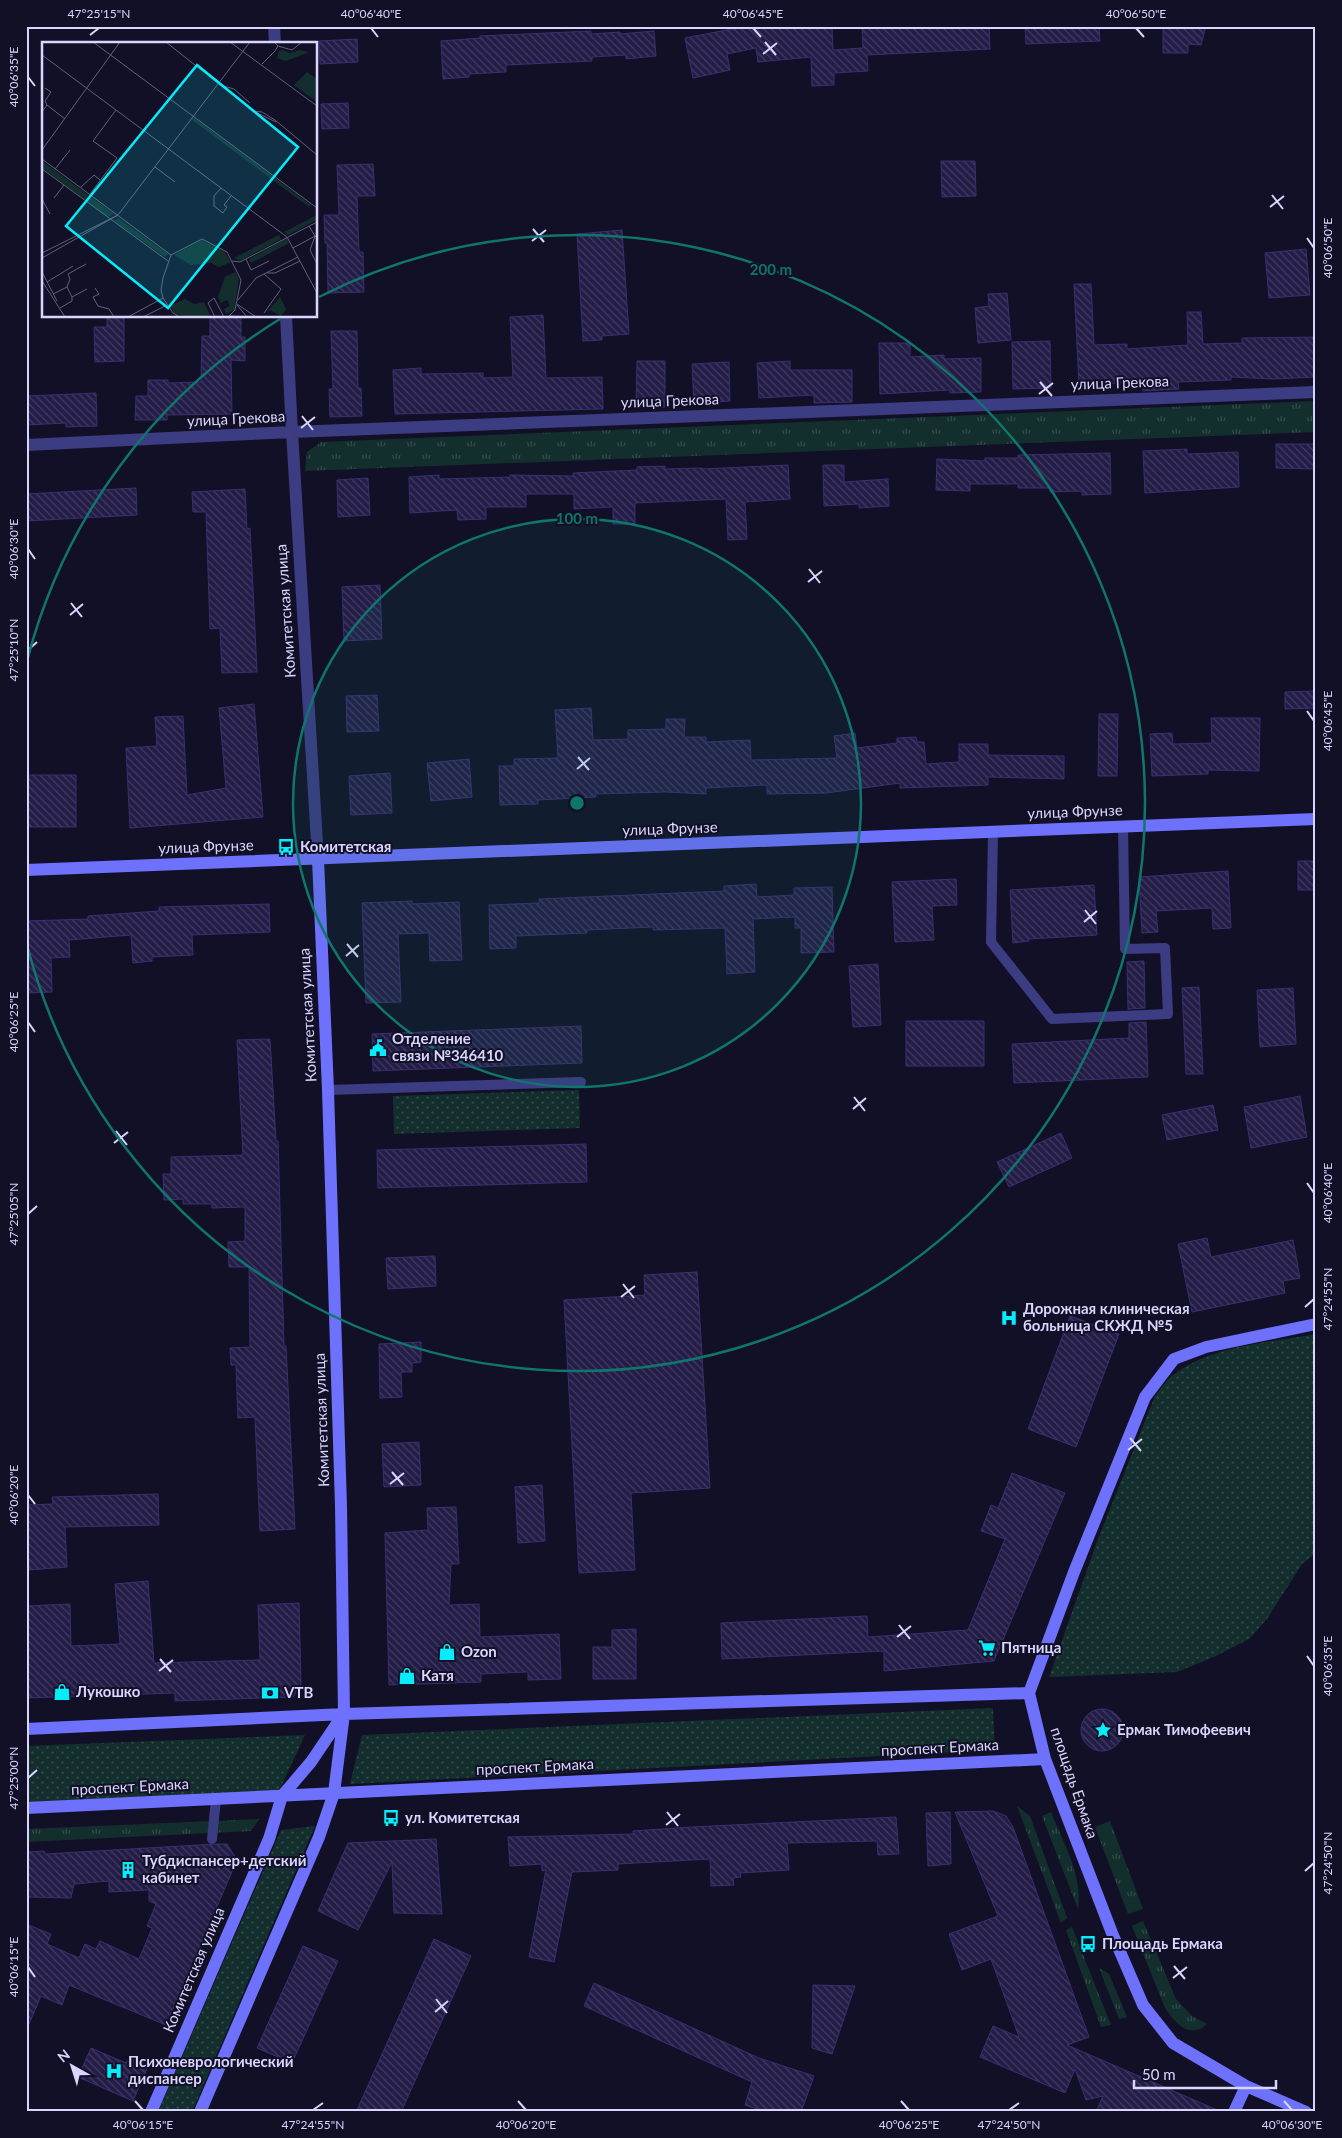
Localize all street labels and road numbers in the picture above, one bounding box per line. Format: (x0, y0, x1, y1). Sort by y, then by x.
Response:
street label: улица Грекова (1071, 371, 1169, 393)
street label: улица Грекова (621, 389, 719, 411)
street label: улица Грекова (186, 406, 286, 430)
street label: Комитетская улица (271, 544, 299, 679)
street label: улица Фрунзе (1027, 800, 1123, 822)
street label: улица Фрунзе (622, 817, 718, 839)
street label: улица Фрунзе (158, 835, 254, 857)
street label: Комитетская улица (295, 948, 319, 1083)
street label: Комитетская улица (310, 1353, 332, 1487)
street label: площадь Ермака (1047, 1725, 1102, 1841)
street label: проспект Ермака (880, 1735, 999, 1759)
street label: проспект Ермака (475, 1754, 594, 1778)
street label: проспект Ермака (70, 1774, 189, 1798)
street label: Комитетская улица (159, 1904, 228, 2035)

